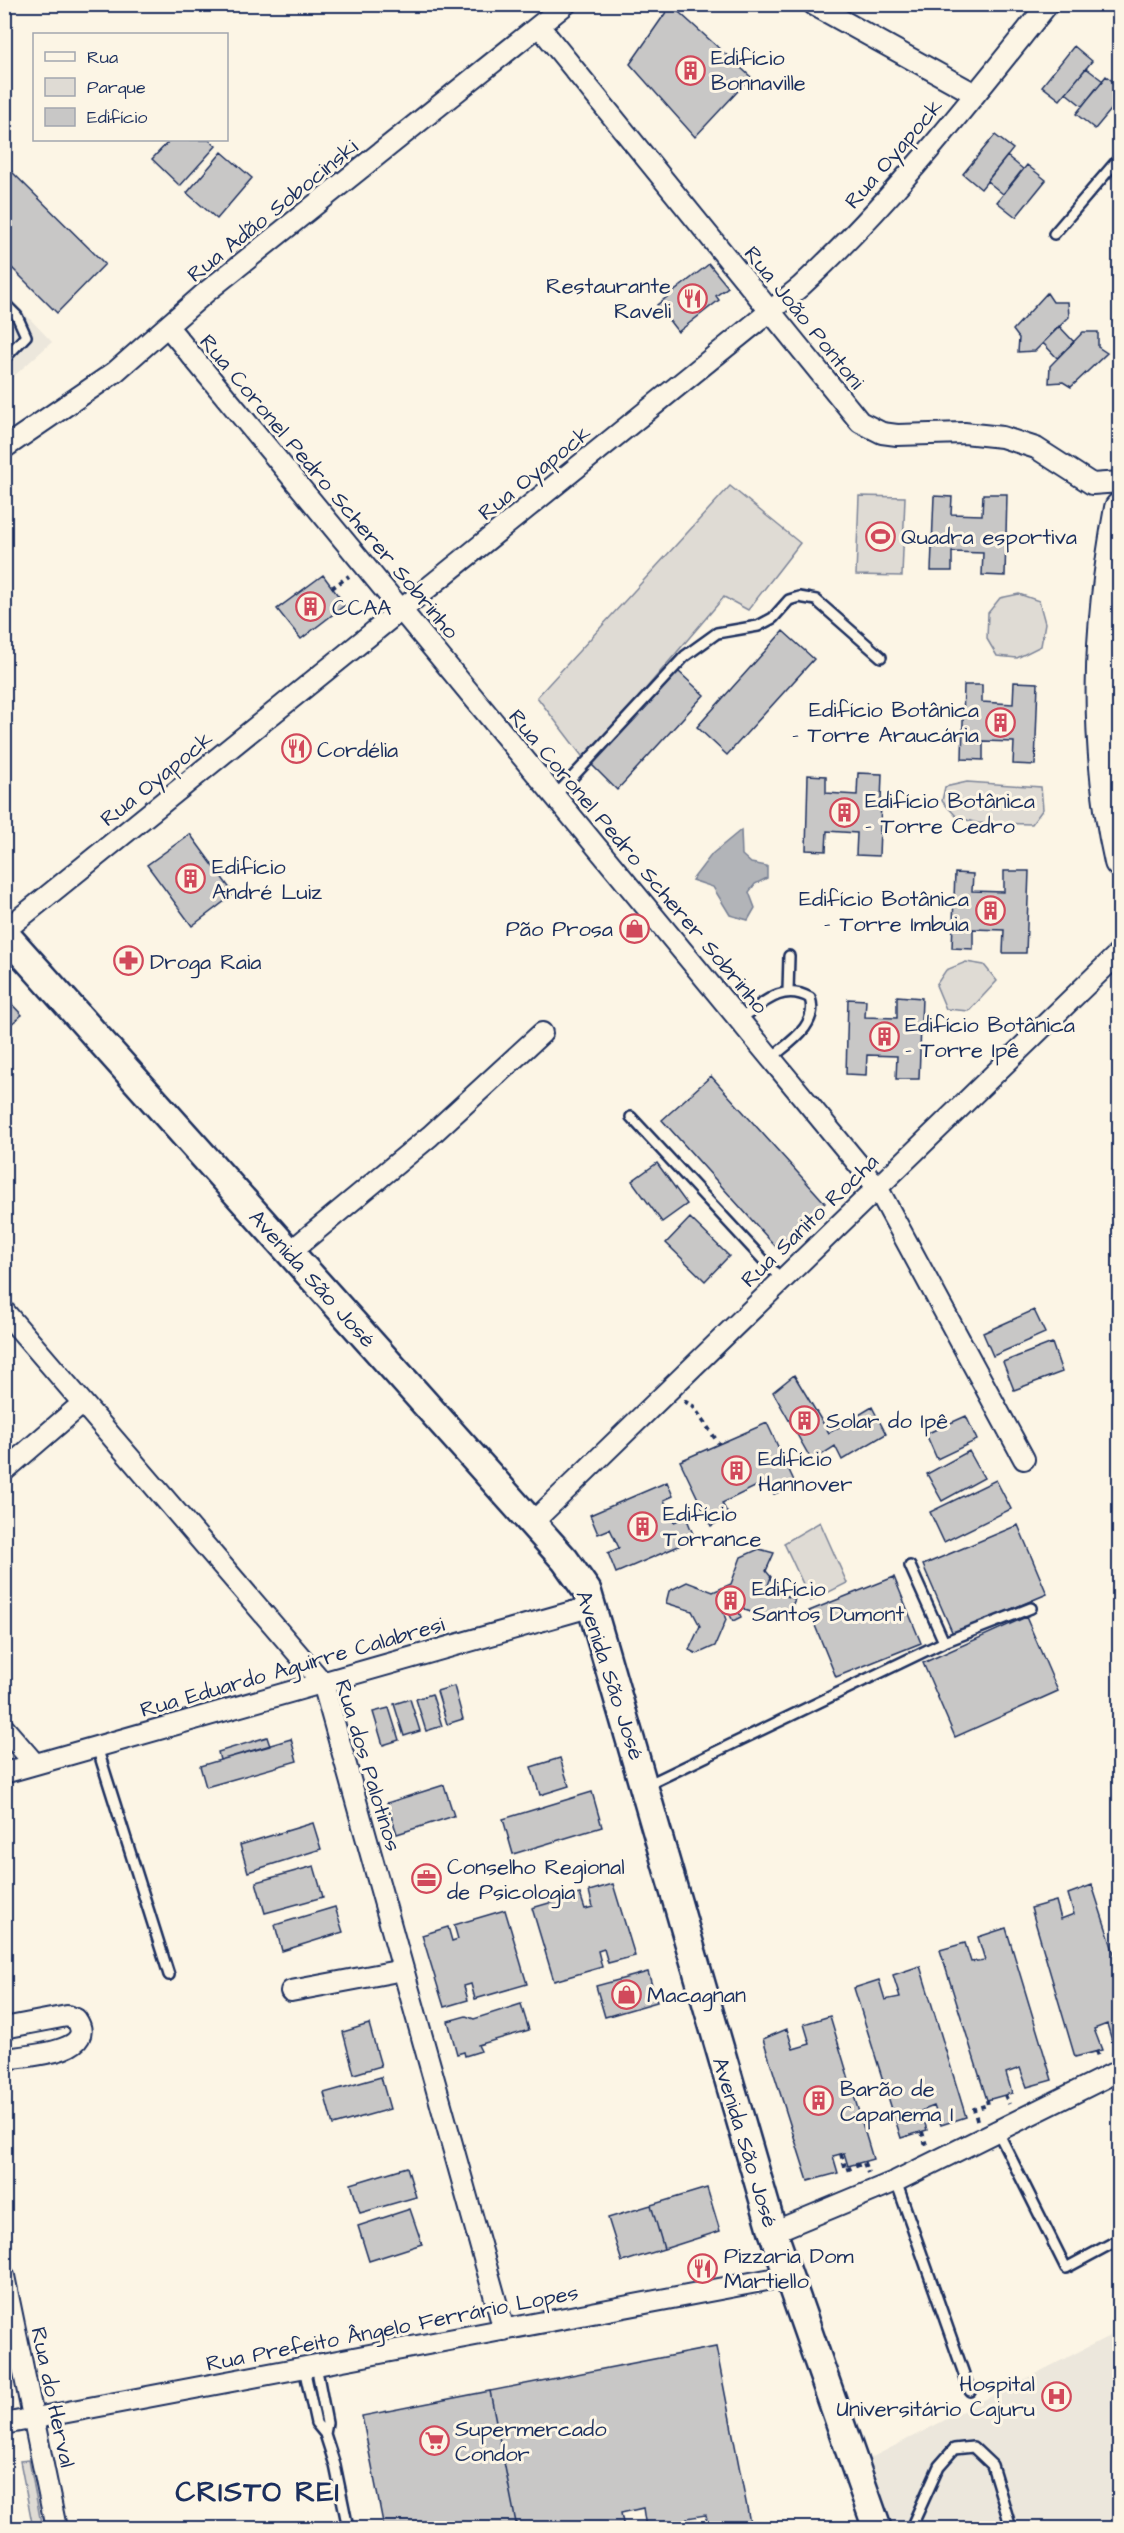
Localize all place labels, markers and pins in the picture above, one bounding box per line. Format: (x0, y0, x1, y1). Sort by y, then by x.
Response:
place label: Edifício Bonnaville (711, 43, 806, 99)
building icon: Edifício Bonnaville (674, 54, 706, 86)
place label: Restaurante Raveli (546, 271, 671, 327)
restaurant icon: Restaurante Raveli (676, 282, 708, 314)
sports icon: Quadra esportiva (864, 520, 896, 552)
place label: Quadra esportiva (901, 522, 1077, 553)
building icon: CCAA (295, 591, 327, 623)
place label: CCAA (332, 593, 391, 624)
place label: Edifício Botânica - Torre Araucária (792, 695, 979, 751)
building icon: Edifício Botânica - Torre Araucária (984, 706, 1016, 738)
restaurant icon: Cordélia (280, 733, 312, 765)
place label: Cordélia (317, 735, 398, 766)
place label: Edifício Botânica - Torre Cedro (865, 786, 1035, 842)
building icon: Edifício Botânica - Torre Cedro (828, 797, 860, 829)
place label: Edifício André Luiz (212, 852, 322, 908)
building icon: Edifício André Luiz (175, 863, 207, 895)
place label: Edifício Botânica - Torre Imbuia (799, 884, 969, 940)
building icon: Edifício Botânica - Torre Imbuia (974, 895, 1006, 927)
shop icon: Pão Prosa (618, 912, 650, 944)
place label: Pão Prosa (506, 914, 613, 945)
pharmacy icon: Droga Raia (113, 945, 145, 977)
place label: Droga Raia (150, 947, 262, 979)
place label: Edifício Botânica - Torre Ipê (905, 1010, 1075, 1066)
building icon: Edifício Botânica - Torre Ipê (868, 1021, 900, 1053)
building icon: Solar do Ipê (789, 1404, 821, 1436)
place label: Solar do Ipê (826, 1406, 948, 1437)
place label: Edifício Hannover (758, 1444, 852, 1500)
building icon: Edifício Hannover (721, 1455, 753, 1487)
place label: Edifício Torrance (663, 1499, 761, 1555)
building icon: Edifício Torrance (626, 1510, 658, 1542)
place label: Edifício Santos Dumont (752, 1574, 904, 1630)
building icon: Edifício Santos Dumont (715, 1585, 747, 1617)
place label: Conselho Regional de Psicologia (447, 1852, 625, 1909)
office icon: Conselho Regional de Psicologia (410, 1863, 442, 1895)
shop icon: Macagnan (610, 1978, 642, 2010)
place label: Macagnan (647, 1980, 746, 2012)
place label: Barão de Capanema I (840, 2074, 954, 2130)
building icon: Barão de Capanema I (803, 2085, 835, 2117)
place label: Pizzaria Dom Martiello (724, 2241, 854, 2297)
restaurant icon: Pizzaria Dom Martiello (687, 2252, 719, 2284)
place label: Hospital Universitário Cajuru (837, 2369, 1035, 2425)
hospital icon: Hospital Universitário Cajuru (1040, 2380, 1072, 2412)
place label: Supermercado Condor (455, 2414, 607, 2470)
supermarket icon: Supermercado Condor (418, 2425, 450, 2457)

